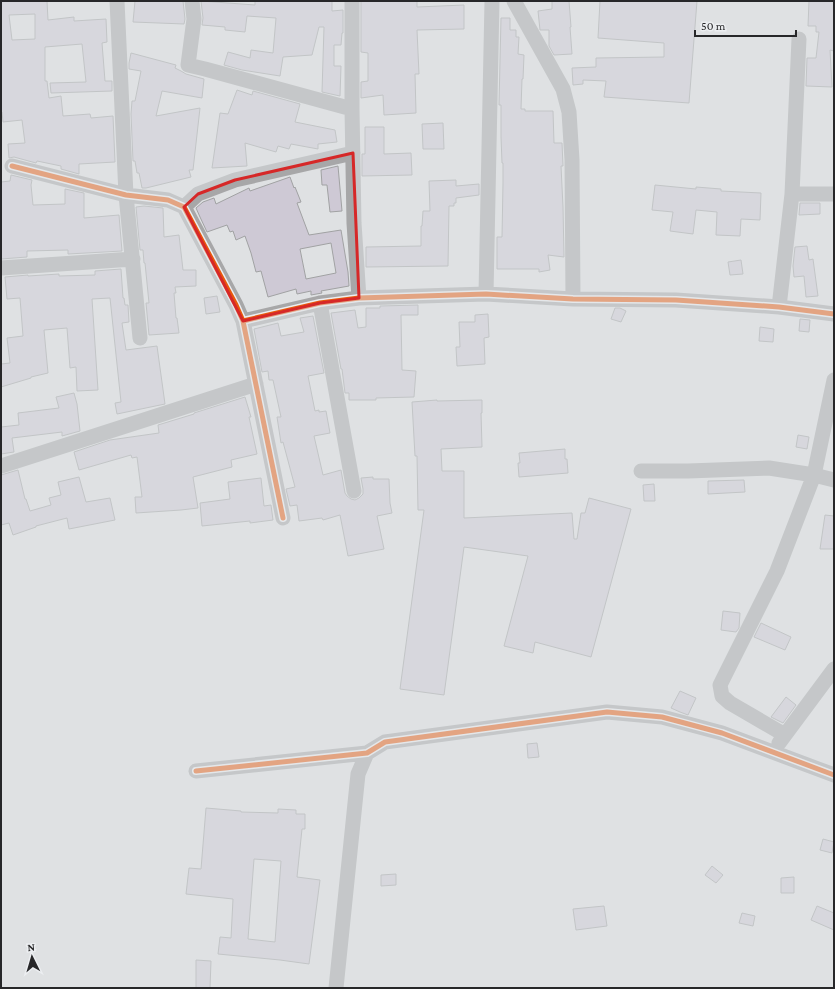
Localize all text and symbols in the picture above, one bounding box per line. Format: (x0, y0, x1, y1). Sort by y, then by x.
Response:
scale bar (695, 12, 796, 38)
text: 50 m (701, 19, 726, 33)
north arrow (12, 937, 52, 977)
text: N (27, 941, 36, 953)

